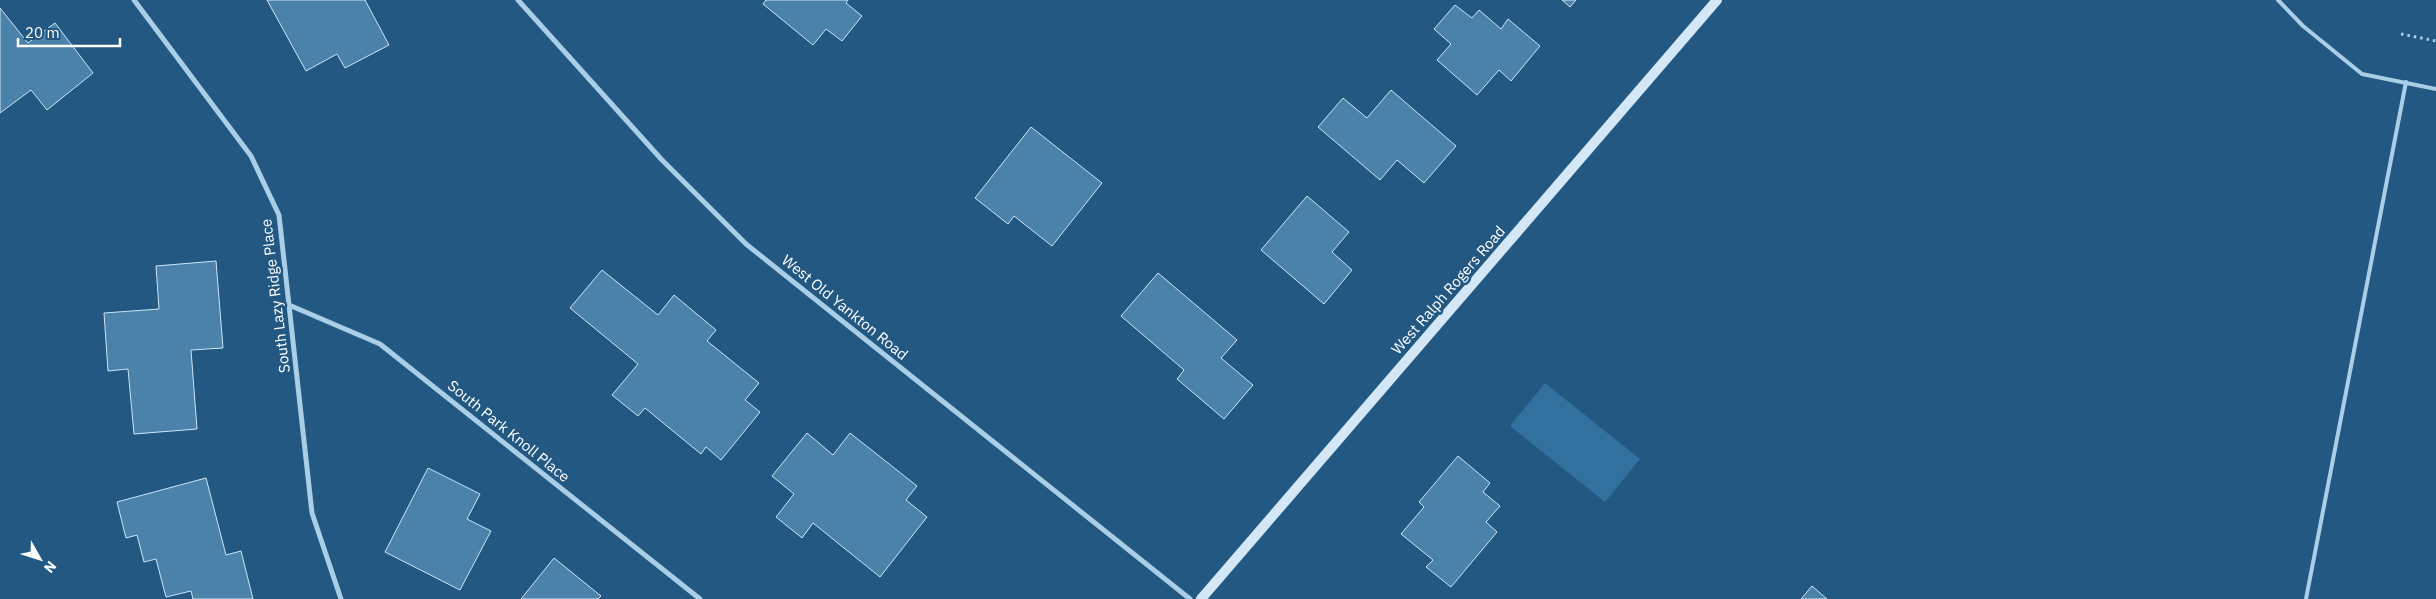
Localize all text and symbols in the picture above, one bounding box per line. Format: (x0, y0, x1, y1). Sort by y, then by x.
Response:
scale bar (18, 15, 120, 47)
text: 20 m (25, 23, 60, 42)
street label: South Lazy Ridge Place (256, 218, 294, 374)
street label: West Ralph Rogers Road (1387, 222, 1509, 358)
street label: West Old Yankton Road (778, 250, 912, 364)
street label: South Park Knoll Place (444, 376, 574, 486)
north arrow (15, 534, 65, 584)
text: N (40, 558, 60, 577)

